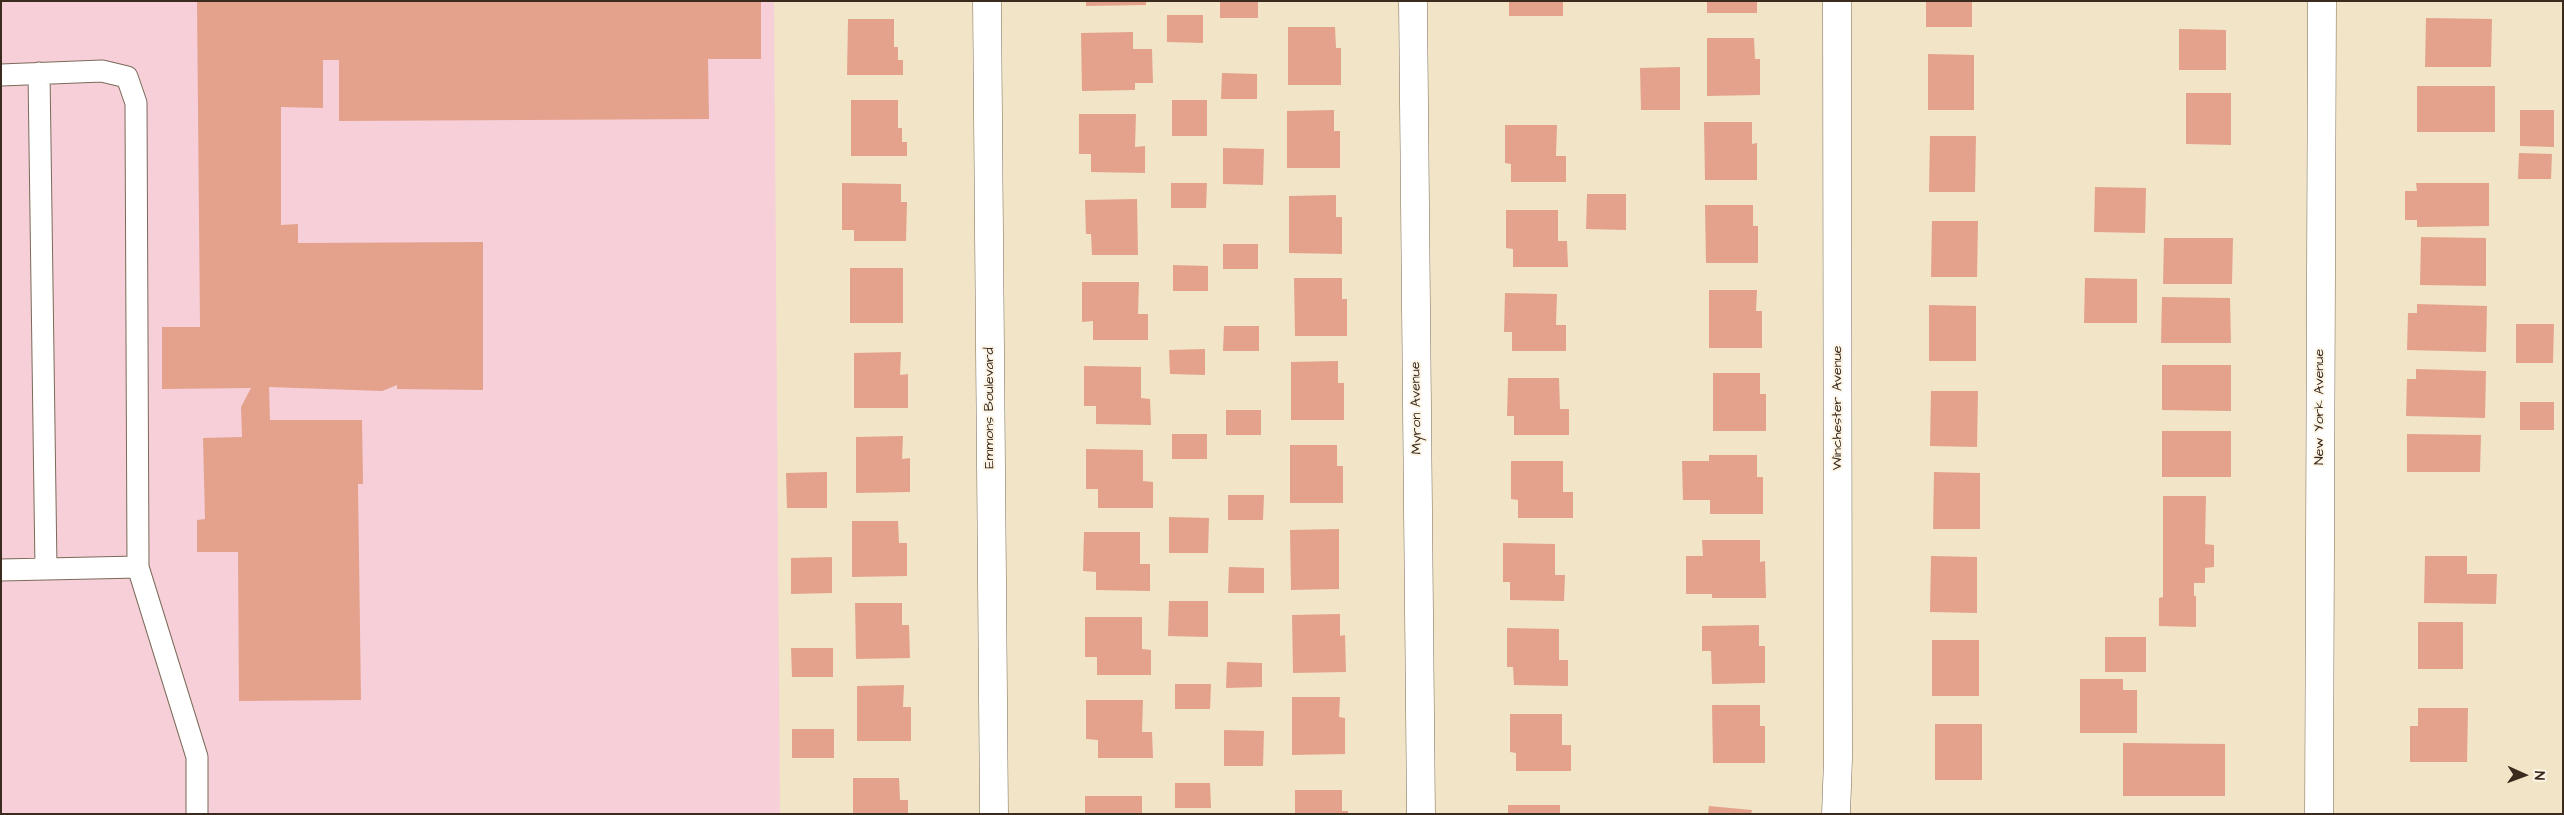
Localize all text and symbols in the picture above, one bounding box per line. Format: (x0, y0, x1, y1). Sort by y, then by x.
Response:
street label: Winchester Avenue (1830, 346, 1846, 470)
street label: Emmons Boulevard (982, 347, 998, 469)
street label: New York Avenue (2312, 349, 2328, 465)
street label: Myron Avenue (1408, 361, 1426, 455)
north arrow (2499, 750, 2549, 800)
text: N (2529, 771, 2549, 780)

